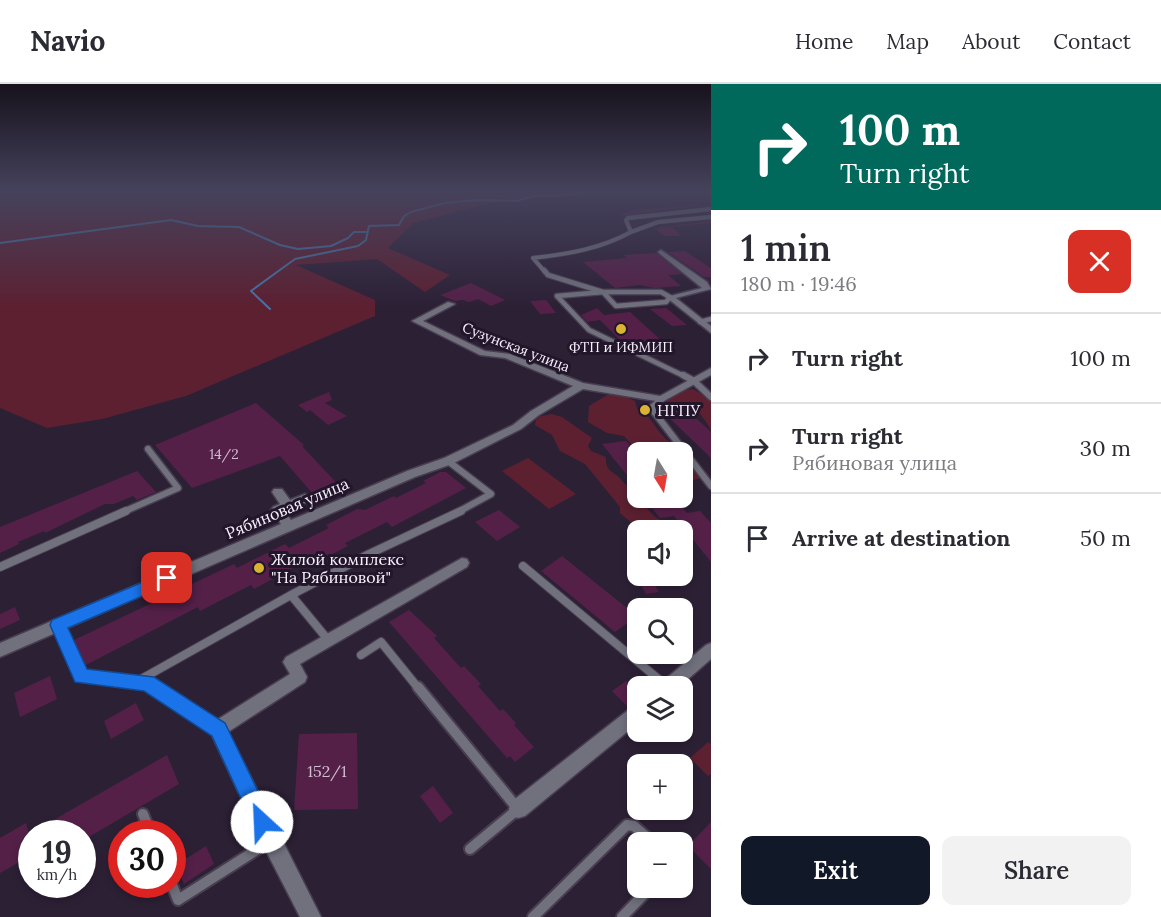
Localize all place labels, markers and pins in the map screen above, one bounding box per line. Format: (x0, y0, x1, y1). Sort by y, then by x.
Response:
marker: ФТП и ИФМИП (614, 322, 628, 336)
place label: ФТП и ИФМИП (569, 338, 673, 356)
place label: НГПУ (657, 400, 700, 420)
marker: НГПУ (638, 403, 652, 417)
place label: Жилой комплекс "На Рябиновой" (271, 549, 404, 587)
pin (141, 552, 192, 603)
marker: Жилой комплекс "На Рябиновой" (252, 561, 266, 575)

